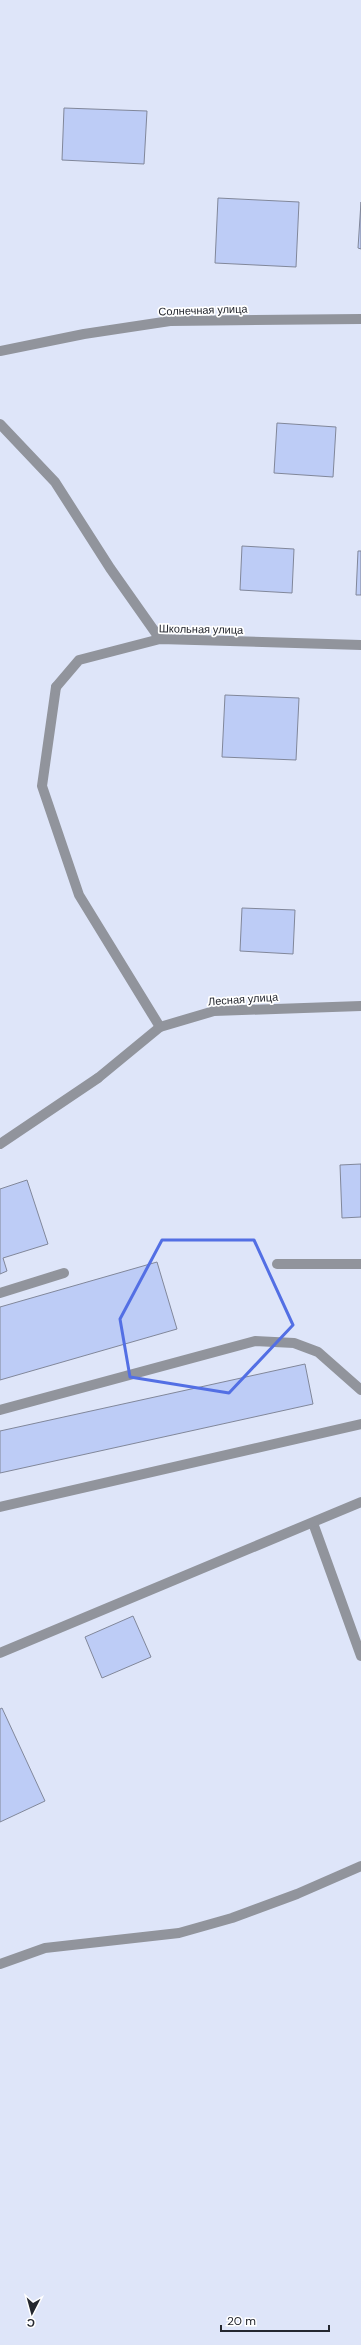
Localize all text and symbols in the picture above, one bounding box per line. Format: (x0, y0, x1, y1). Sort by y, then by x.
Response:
street label: Солнечная улица (158, 301, 249, 319)
street label: Школьная улица (159, 621, 244, 637)
street label: Лесная улица (208, 990, 279, 1008)
north arrow (12, 2293, 52, 2333)
scale bar (221, 2307, 329, 2333)
text: 20 m (227, 2313, 256, 2329)
text: С (26, 2316, 36, 2330)

